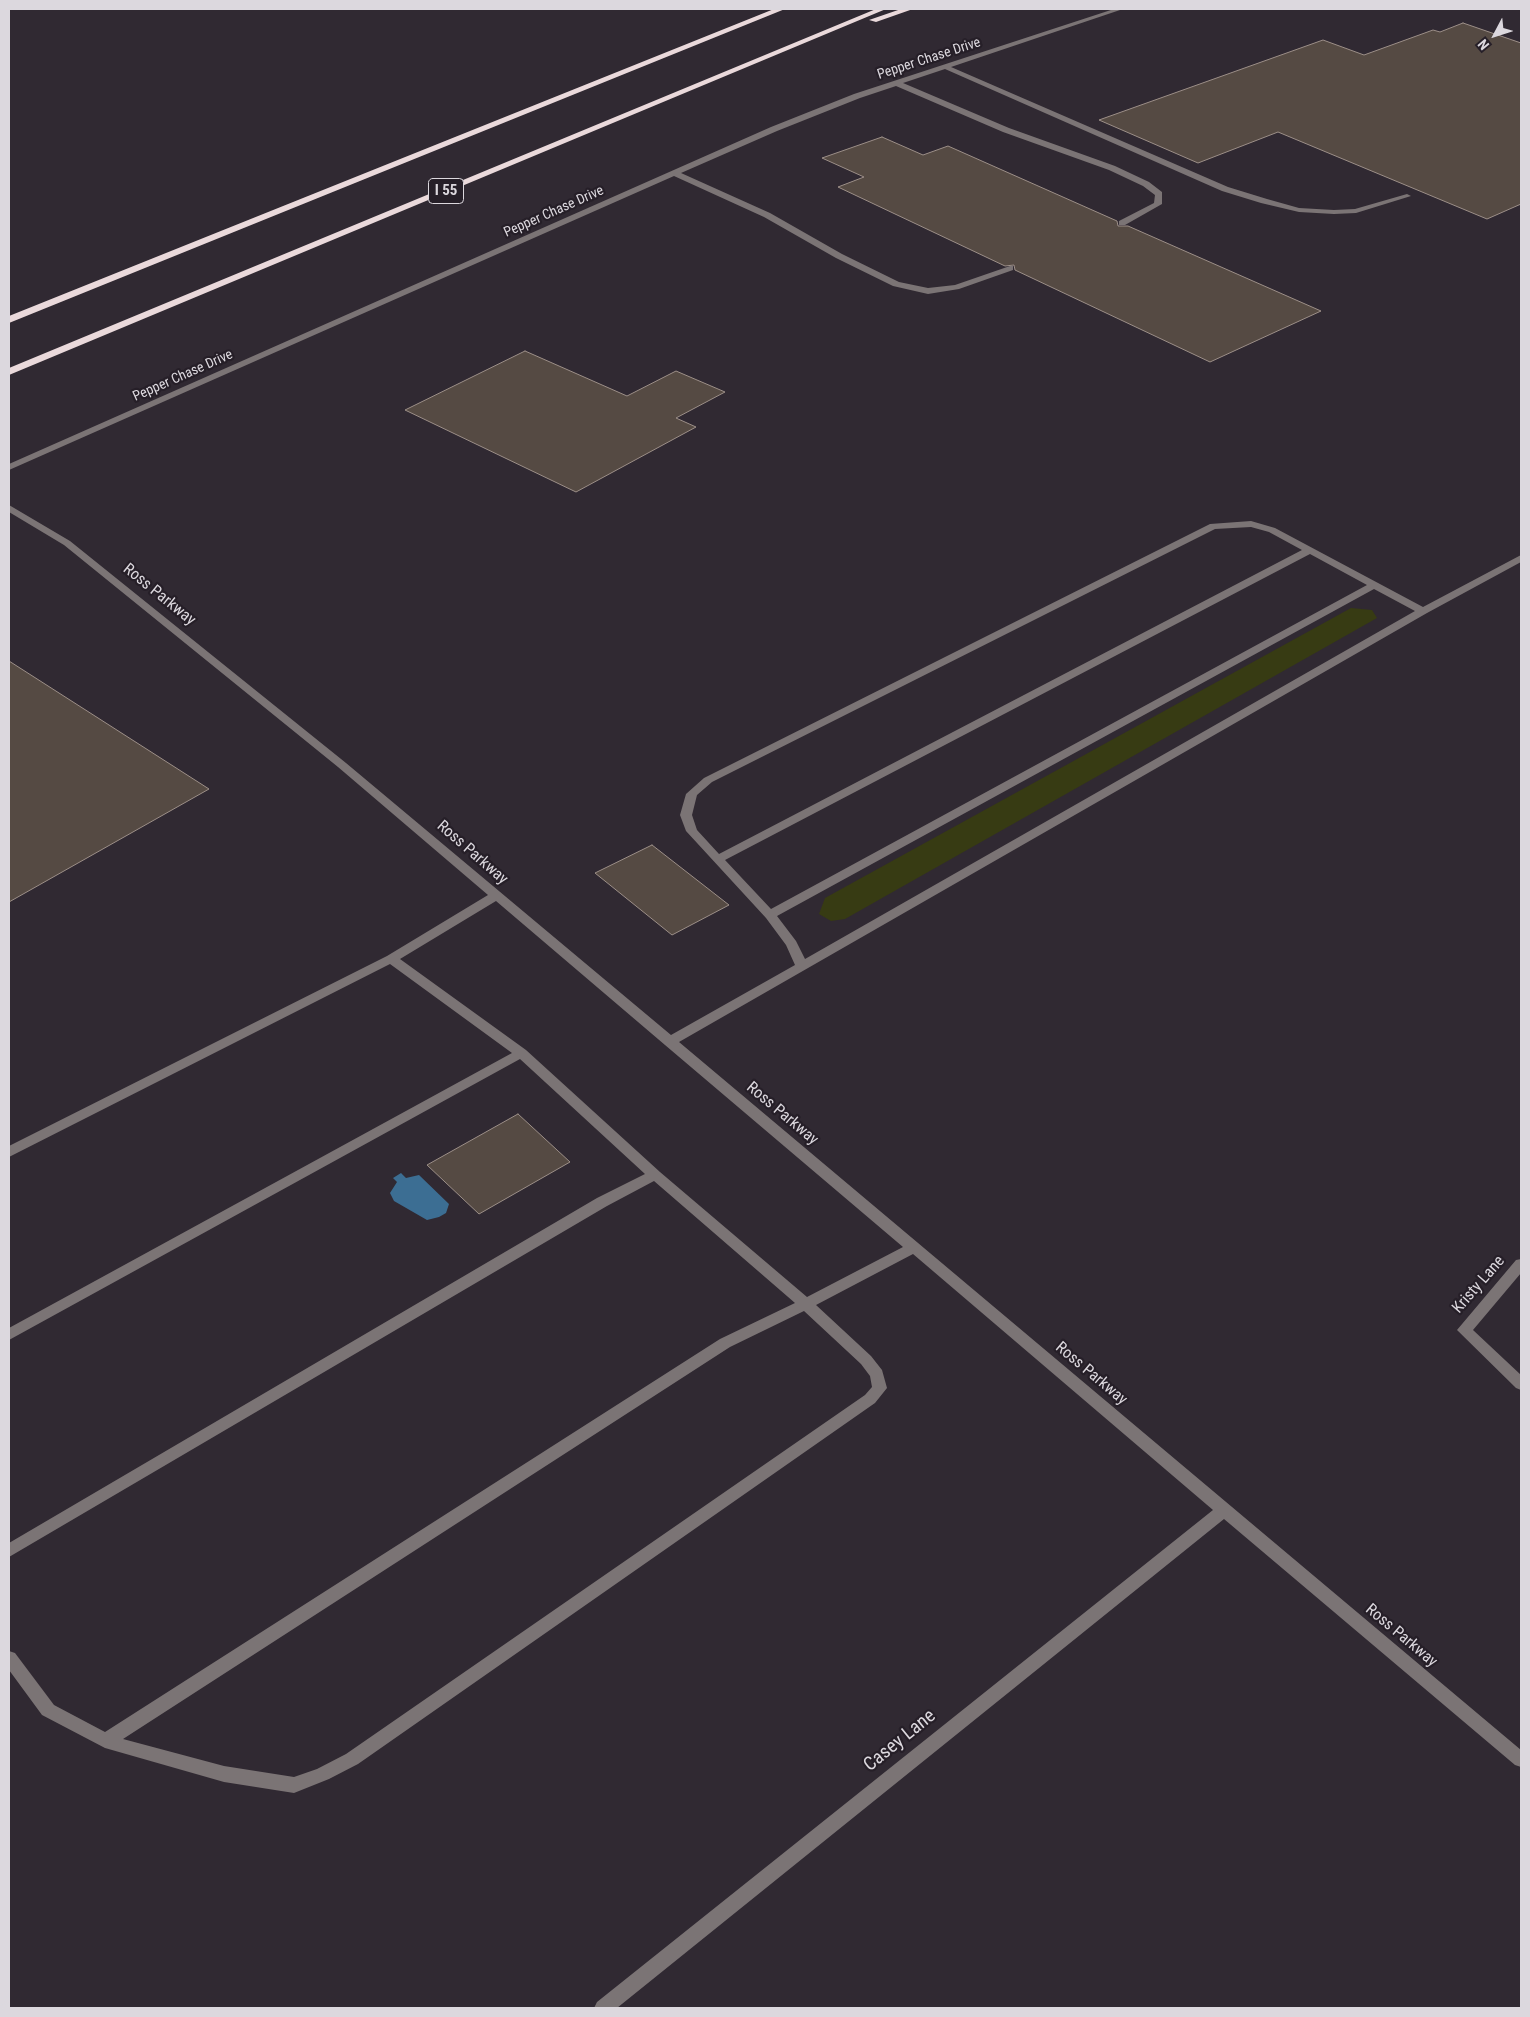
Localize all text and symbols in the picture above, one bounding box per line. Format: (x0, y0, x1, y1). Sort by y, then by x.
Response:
north arrow (1470, 10, 1520, 60)
street label: Pepper Chase Drive (875, 34, 983, 84)
text: N (1475, 36, 1492, 53)
road number: I 55 (428, 178, 464, 204)
street label: Pepper Chase Drive (501, 182, 607, 242)
street label: Pepper Chase Drive (130, 346, 236, 406)
street label: Ross Parkway (119, 560, 199, 630)
street label: Ross Parkway (433, 817, 511, 889)
street label: Ross Parkway (742, 1078, 822, 1150)
street label: Kristy Lane (1449, 1252, 1509, 1318)
street label: Ross Parkway (1051, 1338, 1131, 1410)
street label: Ross Parkway (1361, 1600, 1441, 1672)
street label: Casey Lane (859, 1705, 941, 1777)

